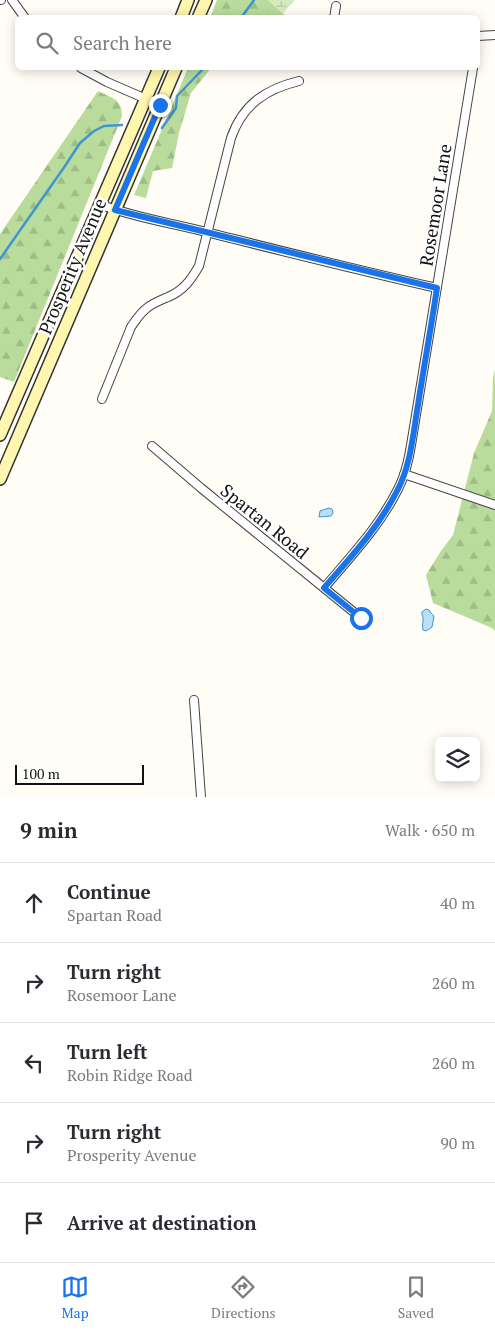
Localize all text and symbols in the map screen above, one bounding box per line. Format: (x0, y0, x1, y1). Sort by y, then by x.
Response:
search box (15, 15, 480, 70)
icon: search (33, 29, 61, 57)
text: Search here (73, 30, 172, 55)
route end (149, 94, 172, 117)
street label: Rosemoor Lane (413, 142, 457, 268)
street label: Prosperity Avenue (32, 194, 112, 338)
street label: Spartan Road (216, 478, 314, 564)
route start (350, 607, 373, 630)
map controls (435, 737, 480, 782)
button: layers (435, 737, 480, 782)
scale bar (15, 762, 144, 785)
text: 100 m (22, 764, 60, 783)
text: 9 min (20, 816, 77, 844)
text: Walk · 650 m (385, 819, 475, 841)
text: Continue (67, 879, 151, 904)
icon: ahead (20, 889, 48, 917)
text: 40 m (440, 892, 475, 914)
text: Spartan Road (67, 904, 162, 926)
text: Turn right (67, 959, 161, 984)
icon: right (20, 969, 48, 997)
text: 260 m (432, 972, 475, 994)
text: Rosemoor Lane (67, 984, 177, 1006)
text: Turn left (67, 1039, 148, 1064)
icon: left (20, 1049, 48, 1077)
text: 260 m (432, 1052, 475, 1074)
text: Robin Ridge Road (67, 1064, 193, 1086)
text: Turn right (67, 1119, 161, 1144)
icon: right (20, 1129, 48, 1157)
text: 90 m (440, 1132, 475, 1154)
text: Prosperity Avenue (67, 1144, 196, 1166)
icon: arrive (20, 1209, 48, 1237)
text: Arrive at destination (67, 1210, 256, 1235)
tab: Map (61, 1273, 89, 1322)
tab: Directions (211, 1273, 276, 1322)
tab: Saved (398, 1273, 434, 1322)

